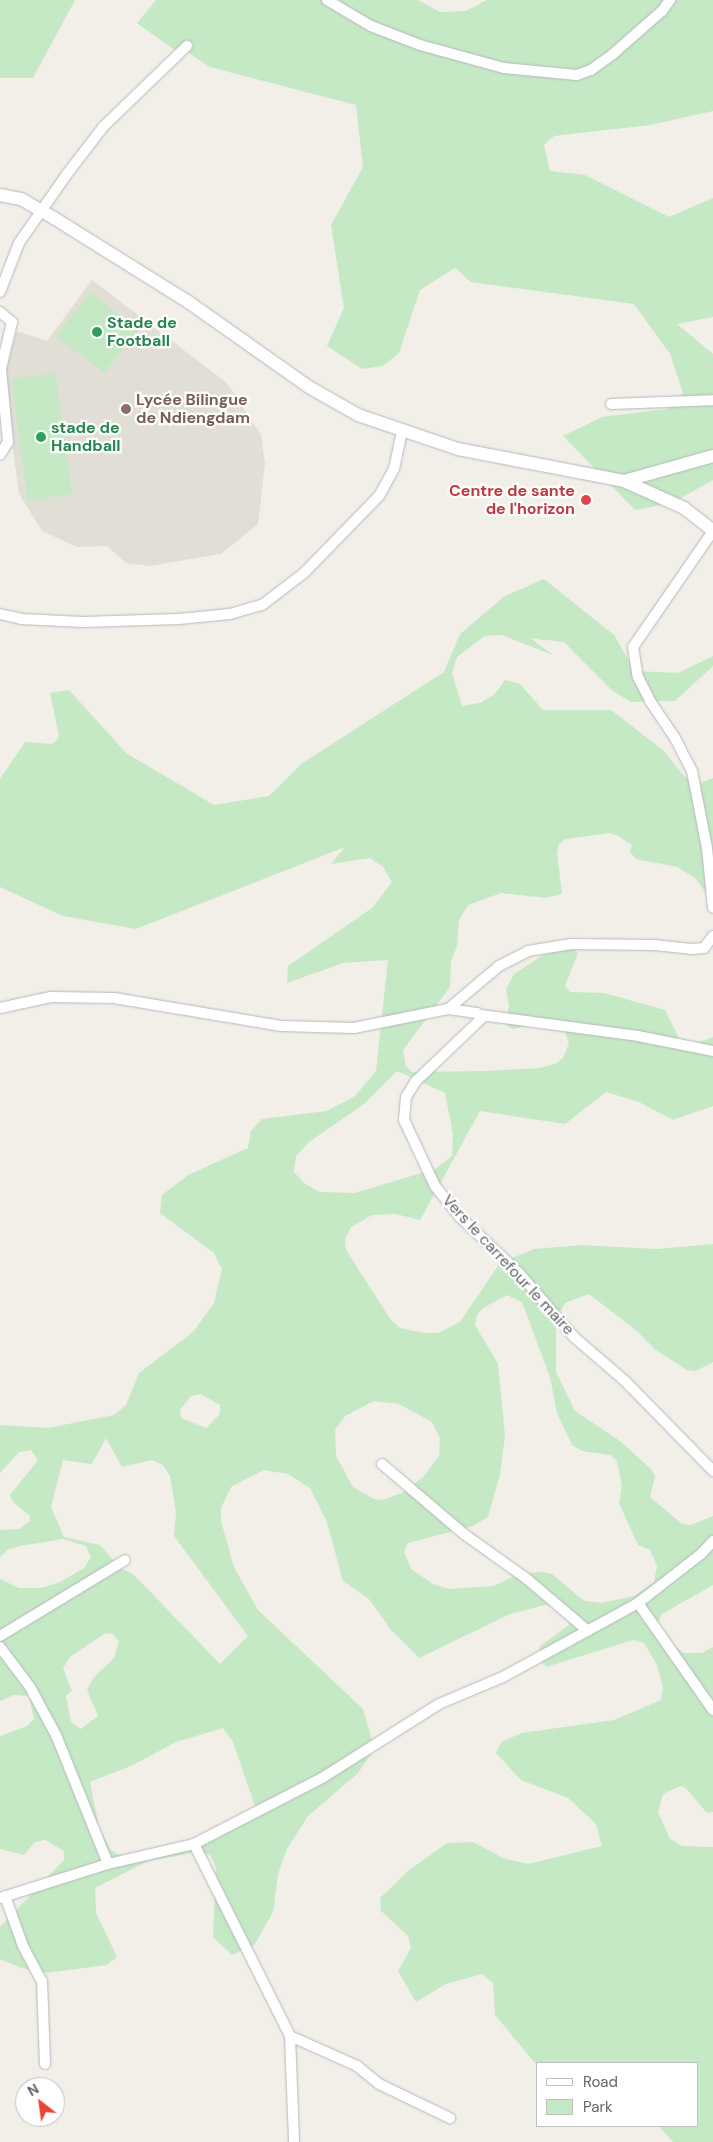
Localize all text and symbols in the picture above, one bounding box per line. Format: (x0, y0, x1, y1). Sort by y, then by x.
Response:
place label: Stade de Football (107, 313, 177, 351)
marker: Stade de Football (91, 326, 103, 338)
place label: Lycée Bilingue de Ndiengdam (136, 390, 250, 428)
marker: Lycée Bilingue de Ndiengdam (120, 403, 132, 415)
place label: stade de Handball (51, 418, 121, 456)
marker: stade de Handball (35, 431, 47, 443)
place label: Centre de sante de l'horizon (449, 481, 575, 519)
marker: Centre de sante de l'horizon (579, 493, 593, 507)
street label: Vers le carrefour le maire (438, 1191, 578, 1339)
legend (536, 2062, 698, 2127)
text: Road (583, 2072, 618, 2092)
north arrow (15, 2077, 65, 2127)
text: N (24, 2080, 42, 2100)
text: Park (583, 2097, 613, 2117)

